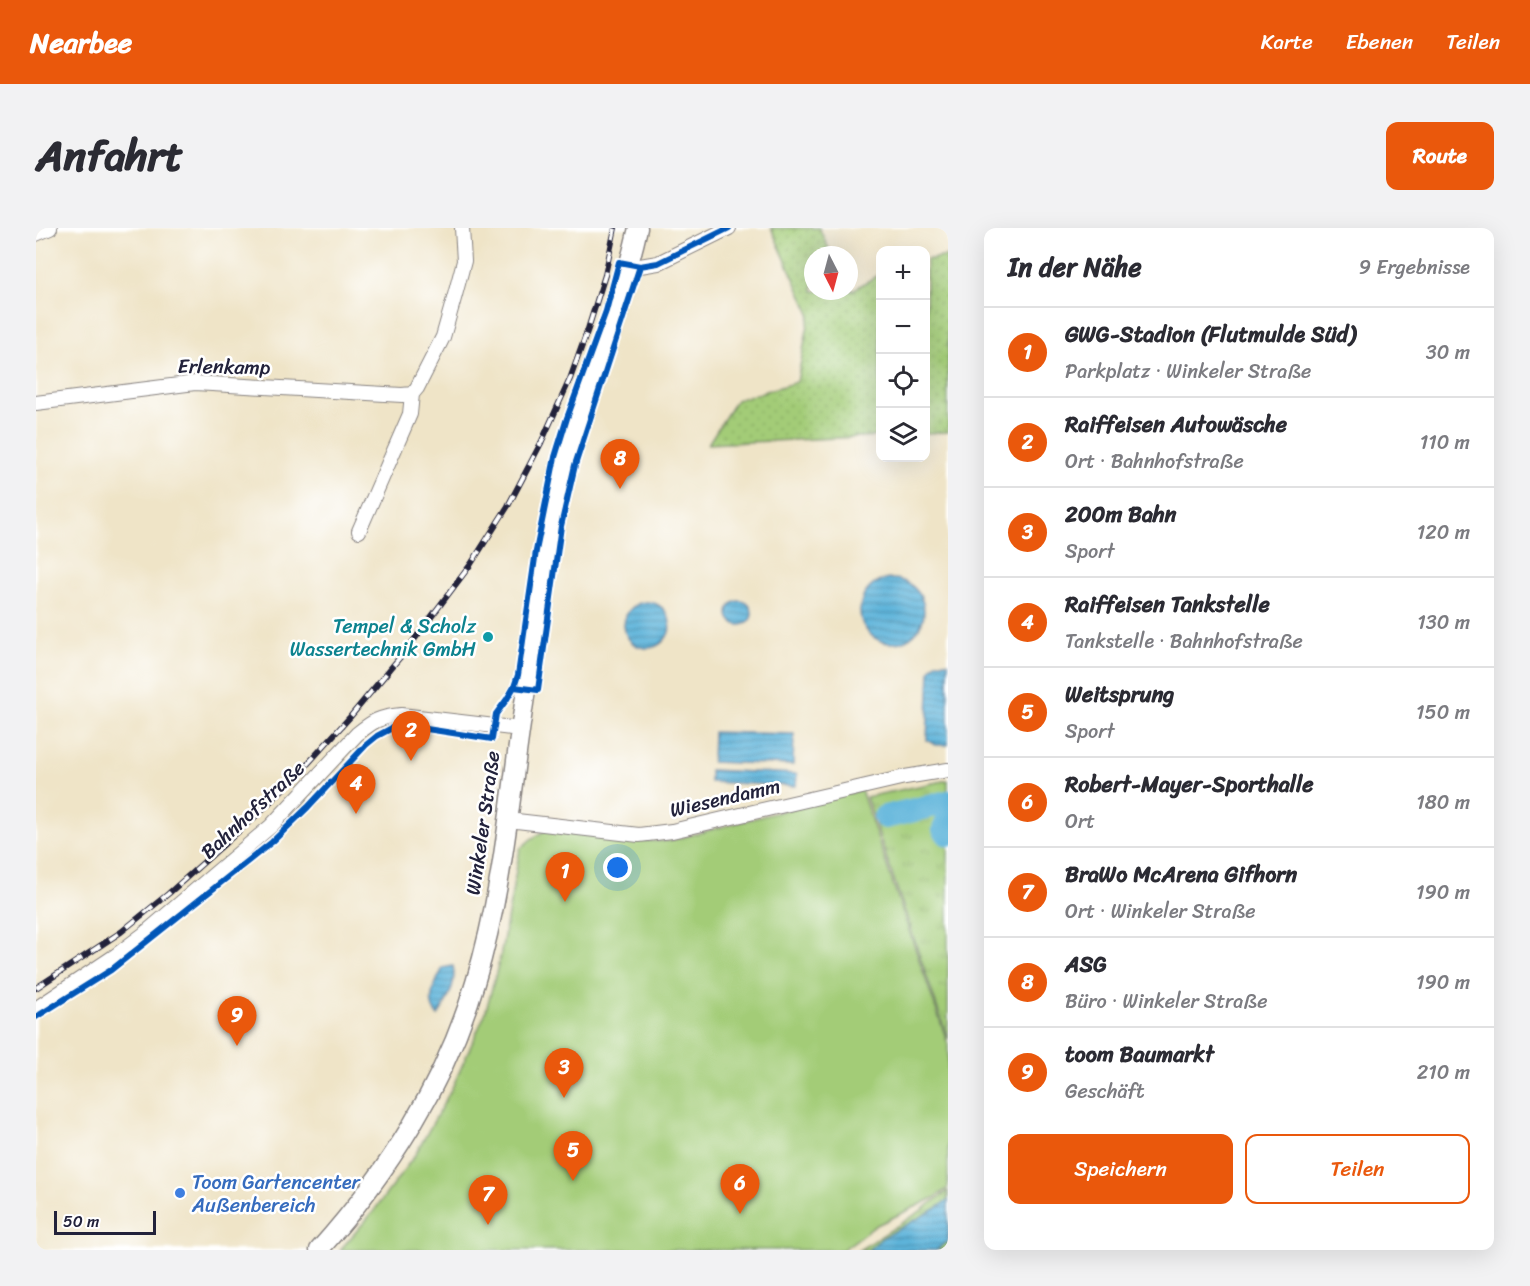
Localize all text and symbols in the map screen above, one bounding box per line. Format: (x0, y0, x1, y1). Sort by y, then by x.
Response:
text: Nearbee (30, 18, 132, 67)
text: Karte (1261, 23, 1313, 61)
text: Ebenen (1346, 23, 1413, 61)
text: Teilen (1446, 23, 1500, 61)
text: Anfahrt (36, 119, 183, 193)
button: Route (1386, 122, 1494, 190)
text: In der Nähe (1008, 244, 1142, 290)
north arrow (804, 246, 858, 300)
map controls (876, 246, 930, 462)
button: + (876, 246, 930, 300)
text: 9 Ergebnisse (1359, 250, 1470, 285)
button: − (876, 300, 930, 354)
text: GWG-Stadion (Flutmulde Süd) (1065, 315, 1356, 354)
text: 1 (1023, 335, 1032, 370)
text: 30 m (1426, 335, 1470, 370)
street label: Erlenkamp (177, 349, 271, 385)
button: locate (876, 354, 930, 408)
text: Parkplatz · Winkeler Straße (1065, 354, 1311, 389)
text: Raiffeisen Autowäsche (1065, 405, 1287, 444)
button: layers (876, 408, 930, 462)
text: 2 (1022, 425, 1033, 460)
text: 110 m (1420, 425, 1470, 460)
pin: 8 (600, 440, 640, 489)
text: Ort · Bahnhofstraße (1065, 444, 1244, 479)
text: 200m Bahn (1065, 495, 1177, 534)
text: 3 (1022, 515, 1033, 550)
text: 120 m (1417, 515, 1470, 550)
text: Sport (1065, 534, 1115, 569)
text: Raiffeisen Tankstelle (1065, 585, 1270, 624)
text: 4 (1021, 605, 1034, 640)
text: 130 m (1417, 605, 1470, 640)
place label: Tempel & Scholz Wassertechnik GmbH (290, 609, 476, 667)
text: Tankstelle · Bahnhofstraße (1065, 624, 1303, 659)
marker: Tempel & Scholz Wassertechnik GmbH (481, 630, 495, 644)
text: Weitsprung (1065, 675, 1174, 714)
text: 5 (1021, 695, 1034, 730)
text: 150 m (1416, 695, 1470, 730)
pin: 2 (392, 712, 430, 761)
text: Sport (1065, 714, 1115, 749)
street label: Winkeler Straße (456, 749, 510, 897)
street label: Bahnhofstraße (192, 752, 314, 868)
pin: 4 (336, 764, 376, 814)
text: Robert-Mayer-Sporthalle (1065, 765, 1314, 804)
street label: Wiesendamm (666, 768, 784, 828)
text: 6 (1022, 785, 1033, 820)
text: 180 m (1416, 785, 1470, 820)
text: Ort (1065, 804, 1095, 839)
pin: 1 (546, 852, 584, 902)
your location (603, 853, 632, 882)
text: BraWo McArena Gifhorn (1065, 855, 1297, 894)
text: 7 (1022, 875, 1033, 910)
text: 190 m (1416, 875, 1470, 910)
text: Ort · Winkeler Straße (1065, 894, 1256, 929)
text: ASG (1065, 945, 1107, 984)
text: 8 (1021, 965, 1034, 1000)
text: 190 m (1416, 965, 1470, 1000)
text: Büro · Winkeler Straße (1065, 984, 1267, 1019)
pin: 9 (218, 996, 256, 1046)
text: toom Baumarkt (1065, 1035, 1214, 1074)
pin: 3 (544, 1048, 584, 1098)
text: 9 (1021, 1055, 1034, 1090)
text: 210 m (1417, 1055, 1470, 1090)
text: Geschäft (1065, 1074, 1144, 1109)
pin: 5 (554, 1132, 592, 1181)
button: Speichern (1008, 1134, 1233, 1204)
button: Teilen (1245, 1134, 1470, 1204)
pin: 6 (720, 1164, 760, 1214)
place label: Toom Gartencenter Außenbereich (191, 1165, 362, 1223)
pin: 7 (468, 1176, 508, 1225)
marker: Toom Gartencenter Außenbereich (173, 1186, 187, 1200)
text: 50 m (63, 1207, 99, 1236)
scale bar (54, 1208, 156, 1236)

